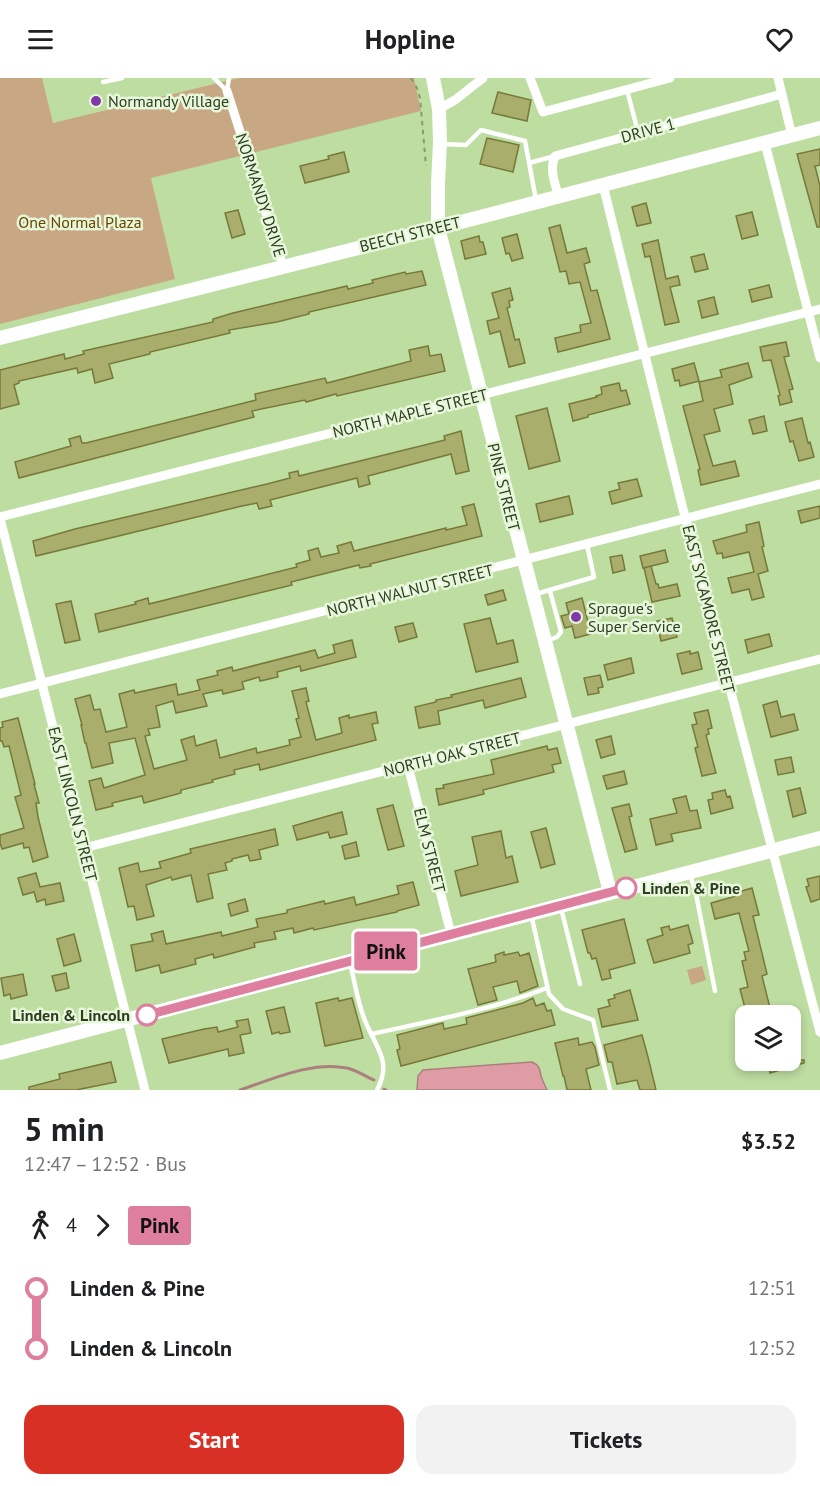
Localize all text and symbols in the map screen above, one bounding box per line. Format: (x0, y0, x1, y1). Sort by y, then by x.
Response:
text: Hopline (365, 22, 455, 56)
icon: menu (24, 23, 57, 56)
icon: heart (763, 23, 796, 56)
place label: Normandy Village (108, 91, 229, 111)
marker: Normandy Village (89, 94, 103, 108)
street label: DRIVE 1 (619, 113, 677, 147)
street label: NORMANDY DRIVE (232, 131, 290, 259)
park label: One Normal Plaza (18, 212, 142, 232)
street label: BEECH STREET (357, 212, 463, 256)
street label: NORTH MAPLE STREET (330, 384, 490, 442)
street label: PINE STREET (483, 441, 525, 533)
street label: EAST SYCAMORE STREET (678, 523, 740, 695)
street label: NORTH WALNUT STREET (325, 560, 495, 620)
place label: Sprague's Super Service (588, 598, 681, 636)
marker: Sprague's Super Service (569, 610, 583, 624)
street label: EAST LINCOLN STREET (44, 725, 102, 883)
street label: NORTH OAK STREET (381, 727, 523, 781)
street label: ELM STREET (410, 806, 450, 895)
marker: Linden & Pine (615, 877, 637, 899)
place label: Linden & Pine (642, 878, 740, 898)
line badge: Pink (344, 932, 428, 970)
text: Pink (366, 938, 406, 965)
marker: Linden & Lincoln (136, 1004, 158, 1026)
place label: Linden & Lincoln (12, 1005, 130, 1025)
map controls (735, 1005, 801, 1071)
button: layers (735, 1005, 801, 1071)
text: 5 min (24, 1107, 105, 1150)
text: $3.52 (741, 1127, 796, 1155)
text: 12:47 – 12:52 · Bus (24, 1151, 186, 1177)
icon: walk (24, 1209, 57, 1242)
icon: forward (86, 1209, 119, 1242)
text: 4 (66, 1212, 77, 1238)
text: Pink (140, 1212, 179, 1239)
text: Linden & Pine (70, 1274, 205, 1302)
text: 12:51 (748, 1275, 796, 1301)
text: Linden & Lincoln (70, 1334, 232, 1362)
text: 12:52 (748, 1335, 796, 1361)
button: Start (24, 1405, 404, 1474)
button: Tickets (416, 1405, 796, 1474)

